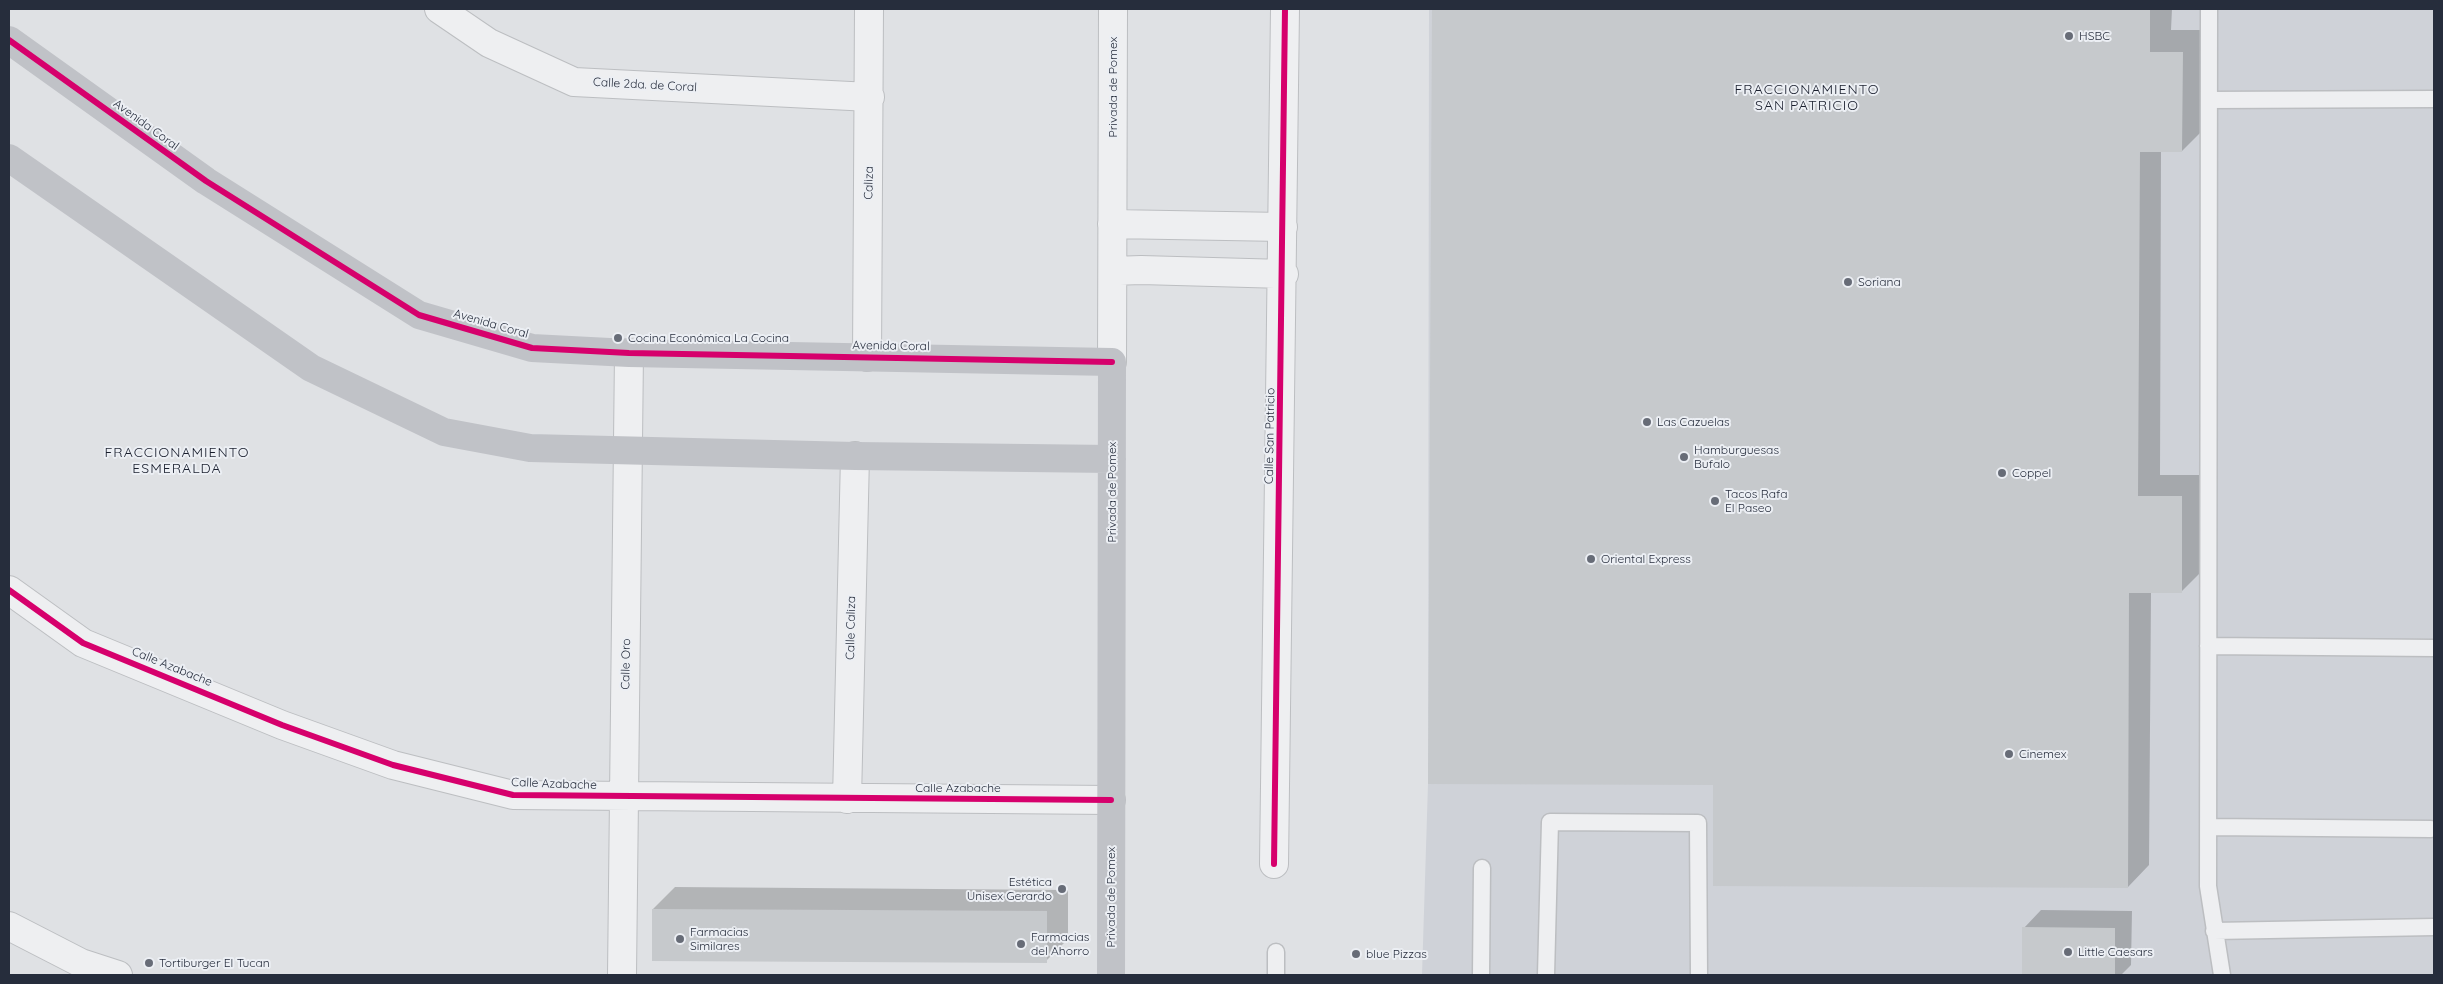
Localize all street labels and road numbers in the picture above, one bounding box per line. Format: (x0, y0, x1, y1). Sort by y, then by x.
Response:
street label: Privada de Pomex (1106, 37, 1120, 137)
street label: Calle 2da. de Coral (593, 75, 697, 95)
street label: Avenida Coral (110, 96, 182, 154)
street label: Caliza (862, 166, 876, 200)
street label: Avenida Coral (452, 306, 530, 342)
street label: Avenida Coral (852, 338, 930, 354)
street label: Calle San Patricio (1262, 388, 1278, 484)
street label: Privada de Pomex (1105, 442, 1119, 542)
street label: Calle Caliza (843, 596, 859, 660)
street label: Calle Oro (618, 638, 634, 690)
street label: Calle Azabache (130, 644, 214, 690)
street label: Calle Azabache (511, 775, 597, 793)
street label: Calle Azabache (915, 781, 1001, 795)
street label: Privada de Pomex (1104, 847, 1118, 947)

